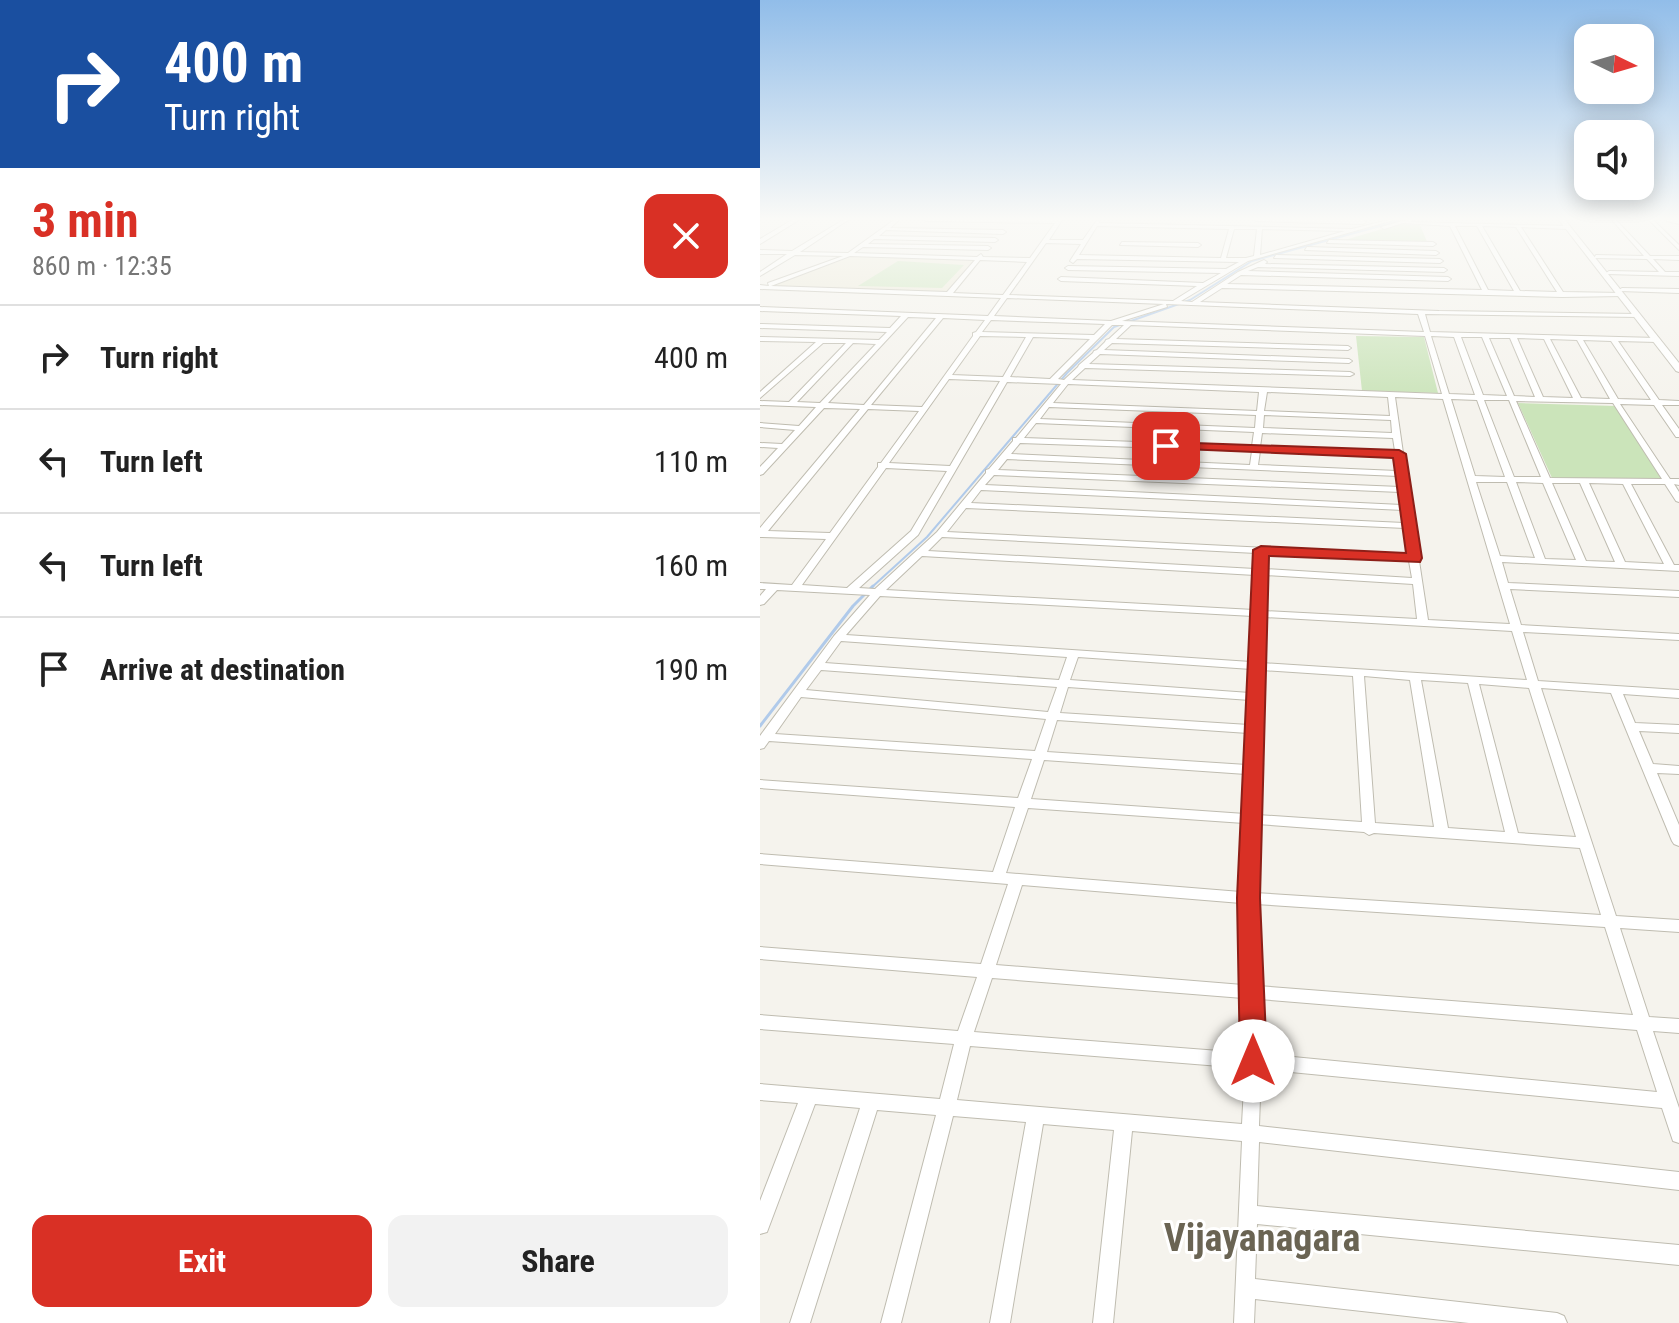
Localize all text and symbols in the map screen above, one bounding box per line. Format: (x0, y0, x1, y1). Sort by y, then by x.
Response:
north arrow (1574, 24, 1654, 104)
map controls (1574, 24, 1654, 200)
text: 400 m (164, 30, 303, 96)
icon: right (32, 32, 136, 136)
text: Turn right (164, 97, 300, 139)
button: sound (1574, 120, 1654, 200)
text: 3 min (32, 192, 139, 249)
button: close (644, 194, 728, 278)
text: 860 m · 12:35 (32, 251, 172, 281)
icon: right (32, 335, 76, 379)
text: Turn right (100, 340, 218, 375)
text: 400 m (654, 340, 728, 375)
pin (1132, 412, 1200, 480)
icon: arrive (1144, 424, 1188, 468)
icon: left (32, 439, 76, 483)
text: Turn left (100, 444, 203, 479)
text: 110 m (654, 444, 728, 479)
icon: left (32, 543, 76, 587)
text: Turn left (100, 548, 203, 583)
text: 160 m (654, 548, 728, 583)
icon: arrive (32, 647, 76, 691)
text: Arrive at destination (100, 652, 345, 687)
text: 190 m (654, 652, 728, 687)
position arrow (1211, 1019, 1295, 1103)
button: Exit (32, 1215, 372, 1307)
button: Share (388, 1215, 728, 1307)
district label: Vijayanagara (1164, 1216, 1360, 1260)

